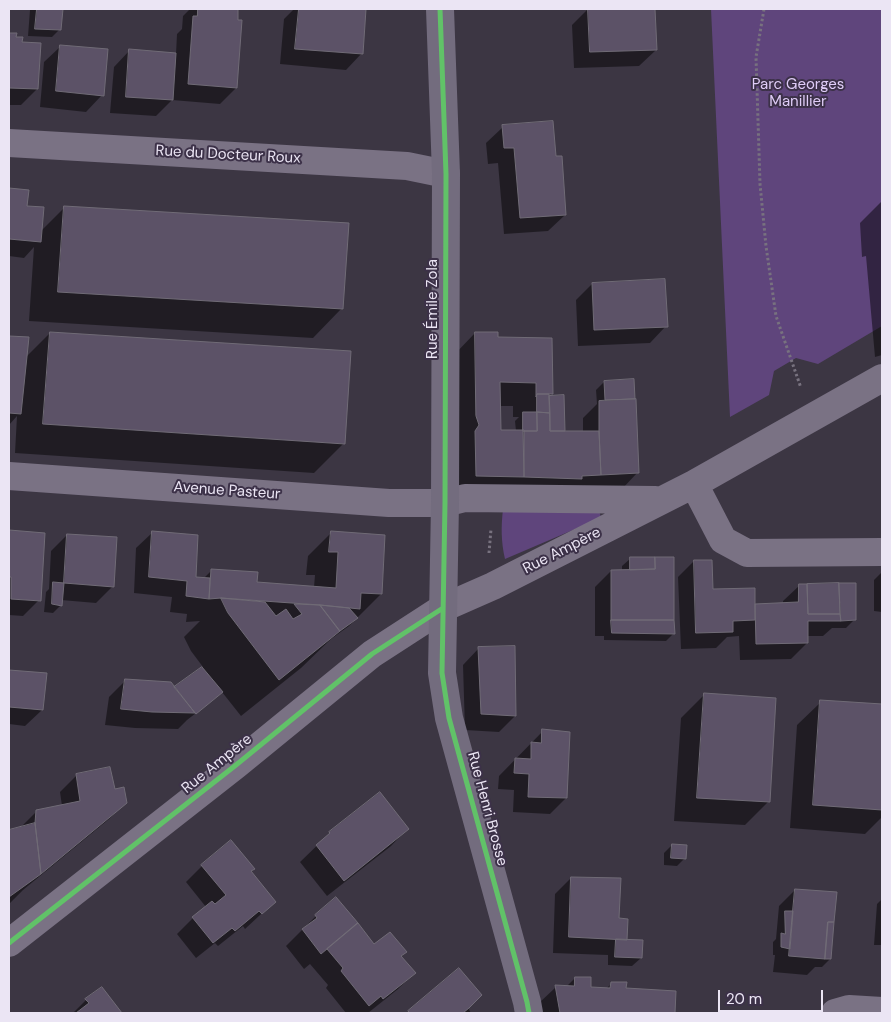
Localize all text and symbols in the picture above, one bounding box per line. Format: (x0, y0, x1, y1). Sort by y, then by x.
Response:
park label: Parc Georges Manillier (752, 76, 844, 111)
street label: Rue du Docteur Roux (155, 142, 301, 168)
street label: Rue Émile Zola (424, 259, 442, 359)
street label: Avenue Pasteur (173, 478, 281, 504)
street label: Rue Ampère (520, 524, 604, 578)
street label: Rue Ampère (178, 730, 256, 798)
street label: Rue Henri Brosse (463, 750, 511, 868)
scale bar (721, 980, 826, 1012)
text: 20 m (726, 989, 762, 1009)

